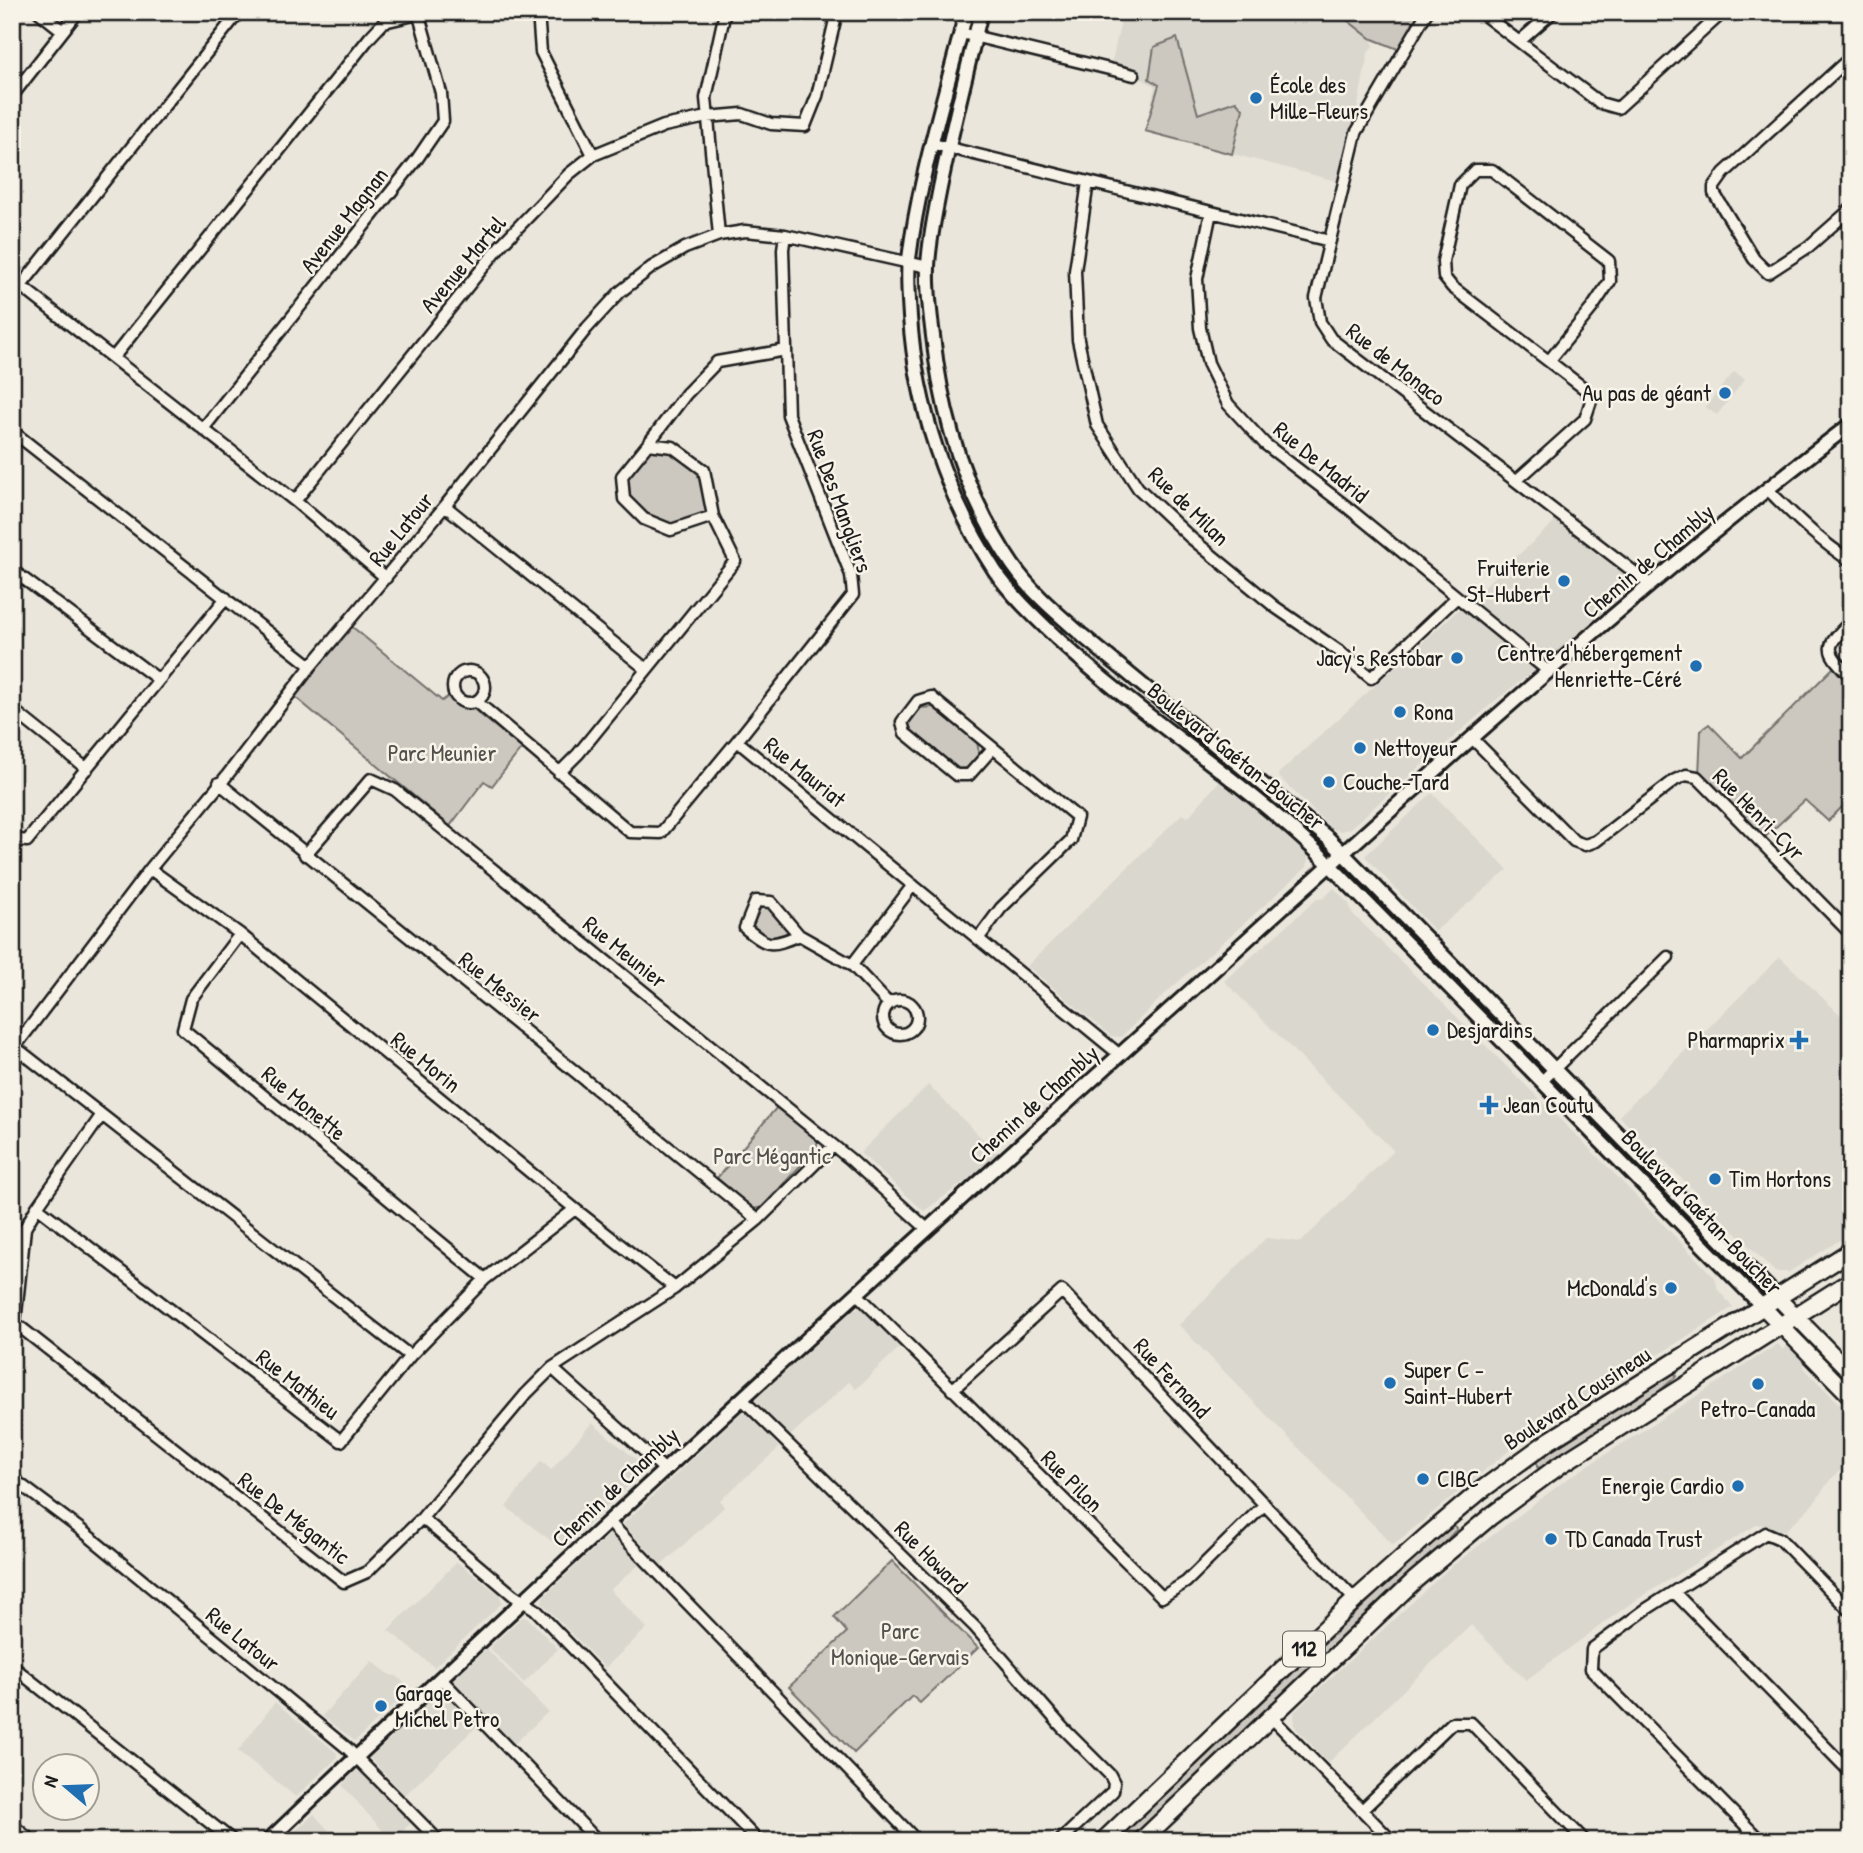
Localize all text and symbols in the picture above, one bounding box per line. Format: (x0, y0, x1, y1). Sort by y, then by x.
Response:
place label: École des Mille-Fleurs (1270, 69, 1368, 126)
marker: École des Mille-Fleurs (1248, 90, 1264, 106)
street label: Avenue Magnan (292, 160, 395, 279)
street label: Avenue Martel (413, 208, 513, 319)
street label: Rue de Monaco (1340, 315, 1452, 412)
place label: Au pas de géant (1582, 377, 1712, 408)
marker: Au pas de géant (1717, 385, 1733, 401)
street label: Rue De Madrid (1267, 414, 1375, 510)
street label: Rue Des Mangliers (800, 425, 881, 577)
street label: Rue de Milan (1142, 459, 1237, 552)
street label: Rue Latour (361, 485, 440, 572)
street label: Chemin de Chambly (1575, 496, 1720, 625)
place label: Fruiterie St-Hubert (1467, 552, 1551, 609)
marker: Fruiterie St-Hubert (1556, 573, 1572, 589)
place label: Centre d'hébergement Henriette-Céré (1497, 637, 1683, 694)
place label: Jacy's Restobar (1316, 642, 1443, 673)
marker: Jacy's Restobar (1449, 650, 1465, 666)
marker: Centre d'hébergement Henriette-Céré (1688, 658, 1704, 674)
street label: Boulevard Gaétan-Boucher (1141, 675, 1331, 837)
place label: Rona (1414, 696, 1453, 727)
marker: Rona (1392, 704, 1408, 720)
street label: Rue Mauriat (758, 729, 854, 815)
place label: Nettoyeur (1374, 732, 1458, 763)
park label: Parc Meunier (388, 737, 497, 768)
marker: Nettoyeur (1352, 740, 1368, 756)
street label: Rue Henri-Cyr (1706, 761, 1812, 867)
place label: Couche-Tard (1343, 766, 1449, 797)
marker: Couche-Tard (1321, 774, 1337, 790)
street label: Rue Meunier (577, 908, 674, 995)
street label: Rue Messier (453, 944, 548, 1030)
place label: Desjardins (1447, 1014, 1533, 1045)
marker: Desjardins (1425, 1022, 1441, 1038)
street label: Rue Morin (385, 1024, 468, 1099)
place label: Pharmaprix (1688, 1024, 1785, 1055)
marker: Pharmaprix (1791, 1032, 1807, 1048)
street label: Chemin de Chambly (963, 1037, 1105, 1170)
street label: Rue Monette (255, 1058, 353, 1147)
place label: Jean Coutu (1503, 1089, 1594, 1120)
marker: Jean Coutu (1481, 1097, 1497, 1113)
street label: Boulevard Gaétan-Boucher (1615, 1122, 1790, 1301)
park label: Parc Mégantic (713, 1140, 831, 1171)
place label: Tim Hortons (1729, 1163, 1831, 1194)
marker: Tim Hortons (1707, 1171, 1723, 1187)
place label: McDonald's (1567, 1272, 1657, 1303)
marker: McDonald's (1663, 1280, 1679, 1296)
street label: Rue Fernand (1127, 1331, 1218, 1425)
street label: Boulevard Cousineau (1497, 1338, 1656, 1457)
street label: Rue Mathieu (250, 1341, 346, 1426)
place label: Super C - Saint-Hubert (1404, 1354, 1513, 1411)
marker: Super C - Saint-Hubert (1382, 1375, 1398, 1391)
marker: Petro-Canada (1750, 1376, 1766, 1392)
place label: Petro-Canada (1701, 1393, 1815, 1424)
street label: Chemin de Chambly (544, 1419, 685, 1554)
street label: Rue Pilon (1034, 1443, 1110, 1519)
place label: CIBC (1437, 1463, 1479, 1494)
street label: Rue De Mégantic (232, 1464, 357, 1571)
place label: Energie Cardio (1602, 1470, 1724, 1501)
marker: CIBC (1415, 1471, 1431, 1487)
marker: Energie Cardio (1730, 1478, 1746, 1494)
street label: Rue Howard (888, 1513, 975, 1600)
place label: TD Canada Trust (1565, 1523, 1703, 1554)
marker: TD Canada Trust (1543, 1531, 1559, 1547)
street label: Rue Latour (200, 1599, 287, 1678)
park label: Parc Monique-Gervais (831, 1615, 969, 1672)
road number: 112 (1283, 1632, 1325, 1666)
place label: Garage Michel Petro (395, 1677, 499, 1734)
marker: Garage Michel Petro (373, 1698, 389, 1714)
north arrow (32, 1752, 102, 1822)
text: N (36, 1772, 64, 1790)

